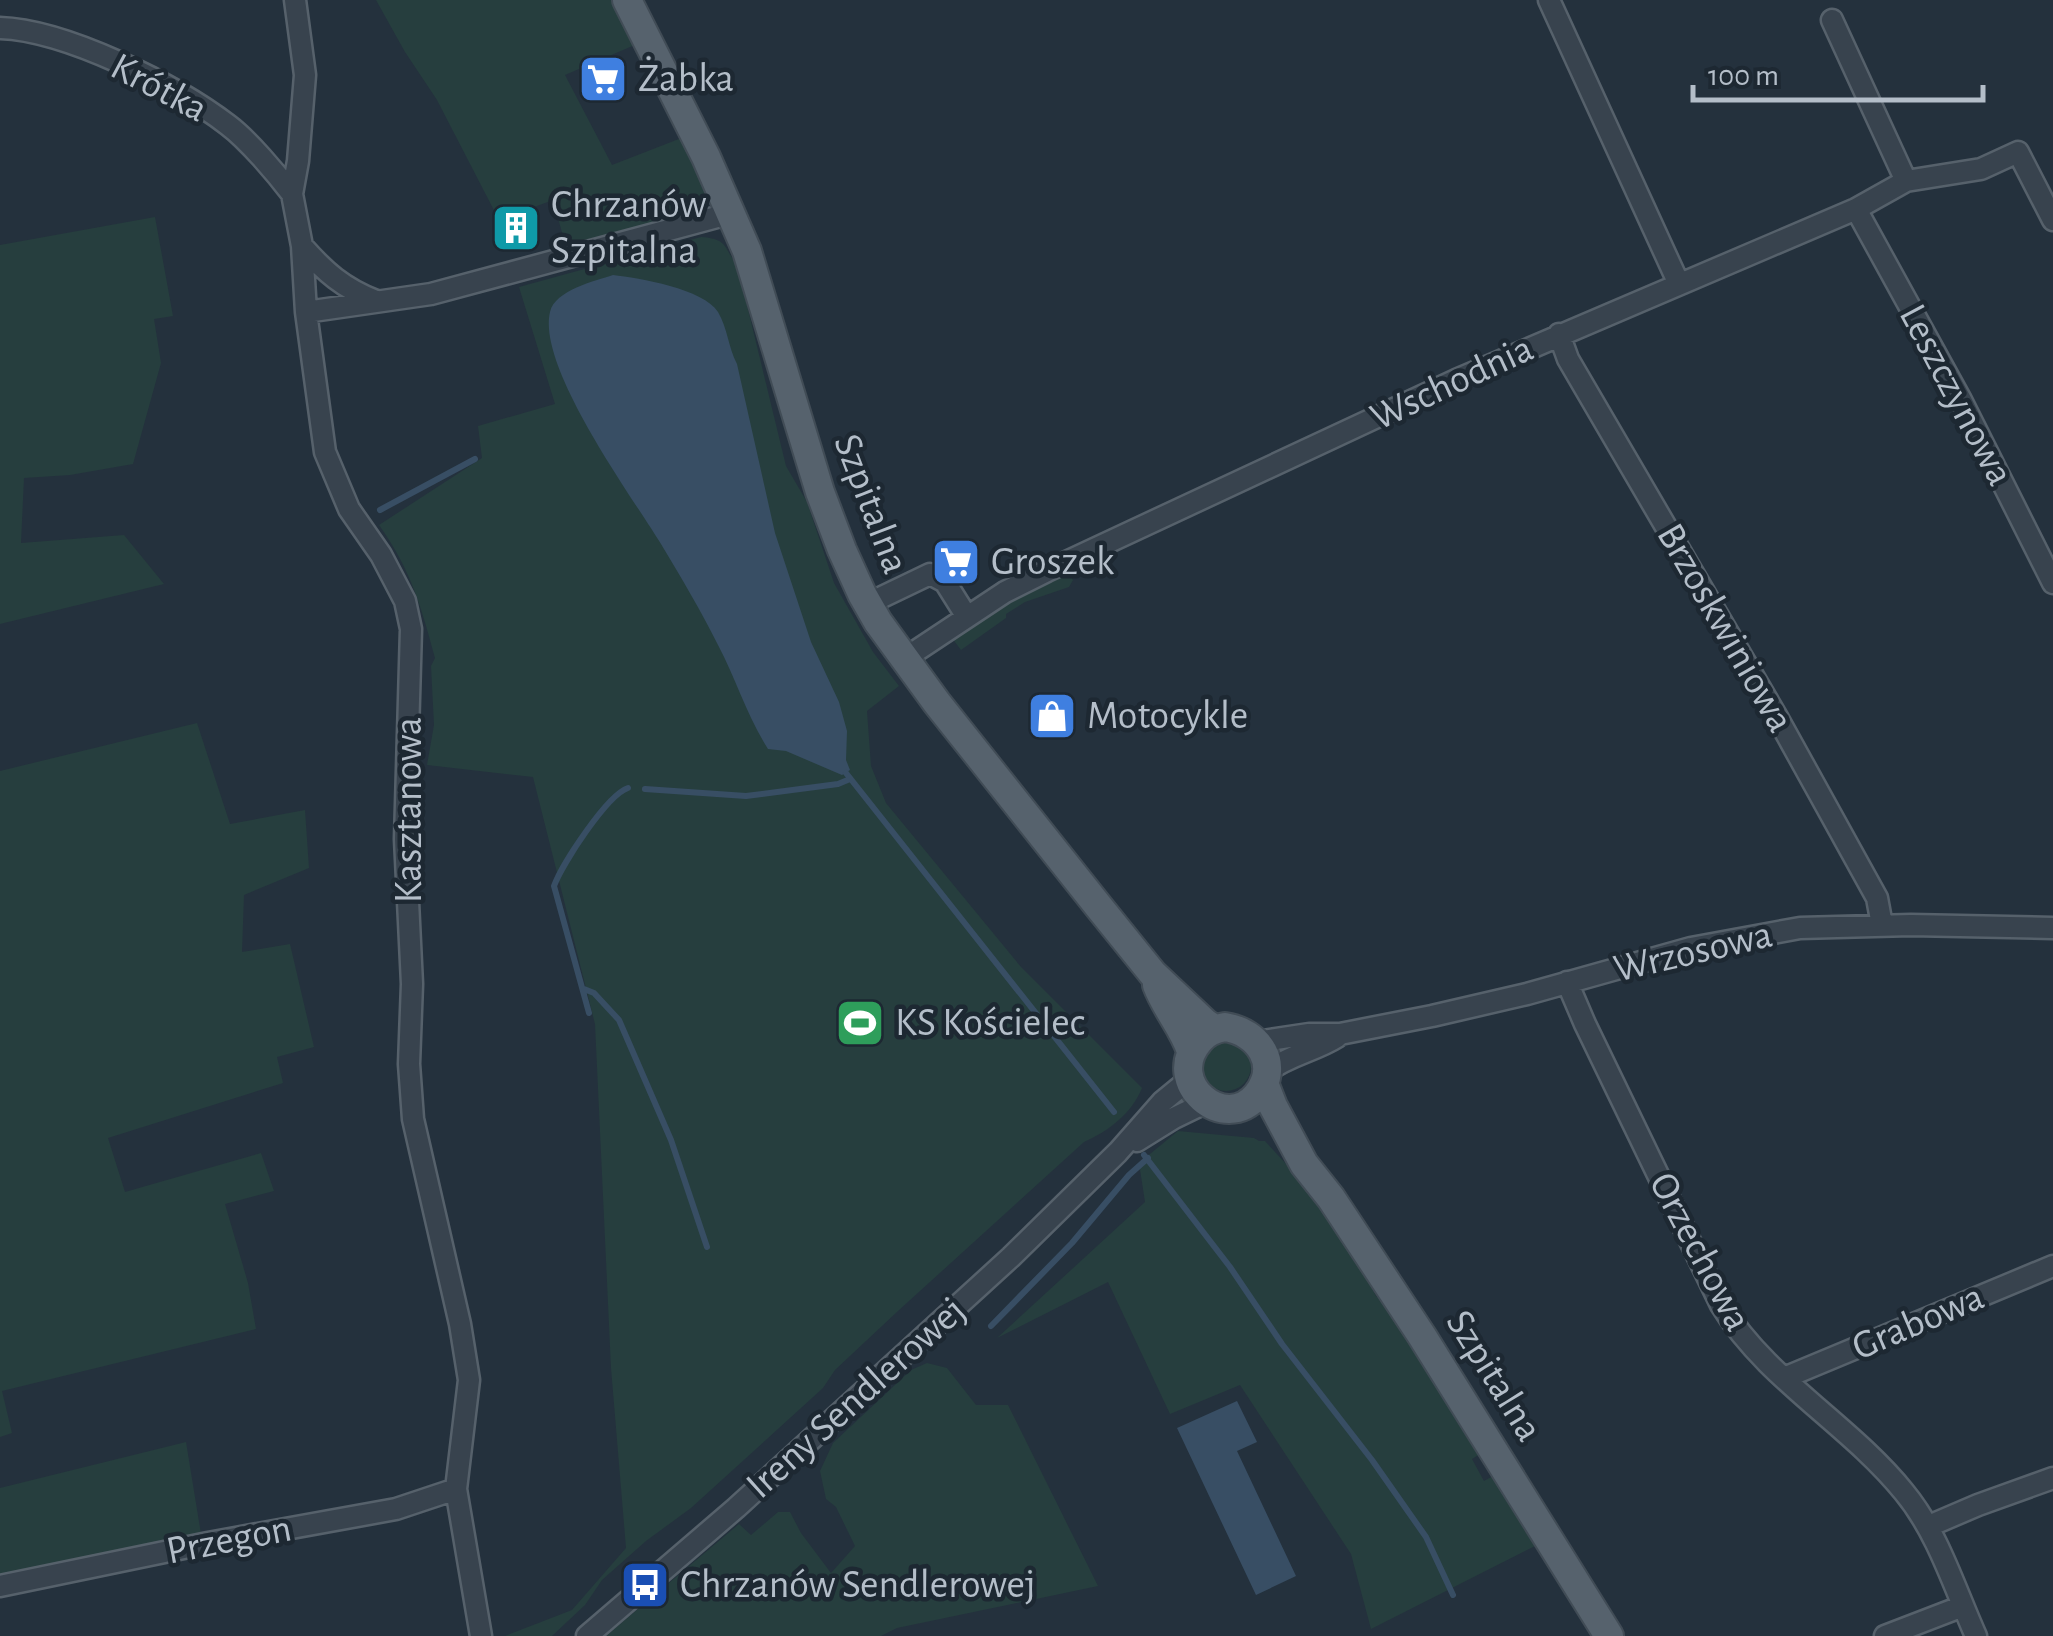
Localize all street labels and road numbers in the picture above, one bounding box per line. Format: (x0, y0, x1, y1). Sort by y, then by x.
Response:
street label: Krótka (104, 46, 214, 130)
street label: Leszczynowa (1892, 298, 2020, 492)
street label: Wschodnia (1365, 328, 1539, 438)
street label: Szpitalna (826, 429, 916, 579)
street label: Brzoskwiniowa (1649, 517, 1801, 739)
street label: Kasztanowa (389, 717, 429, 903)
street label: Wrzosowa (1610, 914, 1776, 990)
street label: Orzechowa (1642, 1166, 1758, 1338)
street label: Grabowa (1846, 1277, 1990, 1367)
street label: Ireny Sendlerowej (739, 1290, 973, 1506)
street label: Szpitalna (1438, 1304, 1550, 1448)
street label: Przegon (163, 1508, 295, 1572)

